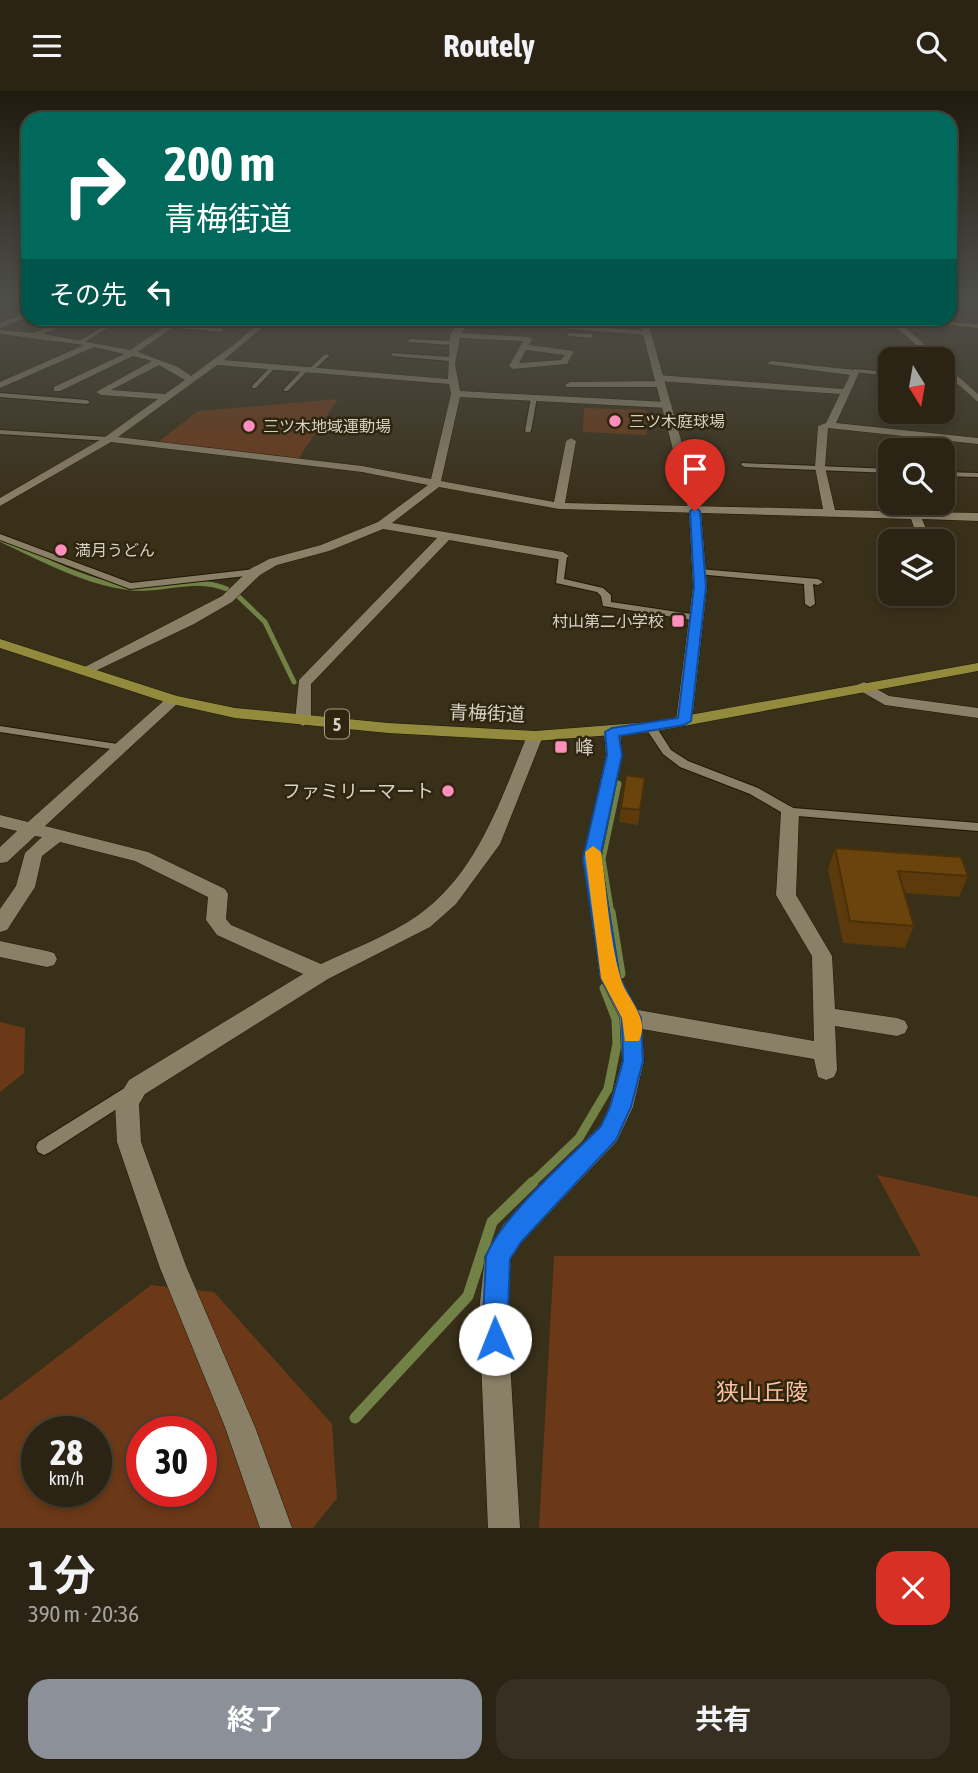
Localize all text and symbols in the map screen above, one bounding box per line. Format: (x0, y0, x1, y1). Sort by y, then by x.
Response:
icon: menu (28, 27, 66, 65)
text: Routely (443, 27, 535, 64)
icon: search (912, 27, 950, 65)
text: 200 m (164, 135, 275, 191)
icon: right (49, 140, 140, 231)
text: 青梅街道 (164, 200, 292, 237)
icon: left (141, 273, 179, 311)
text: その先 (49, 280, 127, 310)
north arrow (878, 347, 956, 423)
map controls (878, 347, 955, 606)
place label: 三ツ木庭球場 (629, 412, 725, 430)
marker: 三ツ木庭球場 (607, 413, 623, 429)
place label: 三ツ木地域運動場 (263, 417, 391, 435)
marker: 三ツ木地域運動場 (241, 418, 257, 434)
button: search (878, 438, 955, 515)
pin (665, 439, 725, 511)
icon: arrive (676, 450, 714, 488)
button: layers (878, 529, 955, 606)
place label: 満月うどん (75, 541, 155, 559)
marker: 満月うどん (53, 542, 69, 558)
place label: 村山第二小学校 (552, 612, 664, 630)
marker: 村山第二小学校 (670, 613, 686, 629)
street label: 青梅街道 (449, 701, 525, 725)
road number: 5 (325, 709, 349, 739)
place label: 峰 (575, 736, 594, 758)
marker: 峰 (553, 739, 569, 755)
place label: ファミリーマート (282, 780, 434, 802)
marker: ファミリーマート (440, 783, 456, 799)
position arrow (458, 1302, 532, 1376)
park label: 狭山丘陵 (716, 1379, 808, 1405)
speed limit sign: 30 (126, 1416, 217, 1507)
text: 28 (50, 1432, 83, 1472)
text: km/h (49, 1468, 84, 1489)
text: 1 分 (28, 1551, 96, 1599)
button: close (876, 1551, 950, 1625)
text: 390 m · 20:36 (28, 1601, 139, 1627)
button: 終了 (28, 1679, 482, 1759)
button: 共有 (496, 1679, 950, 1759)

